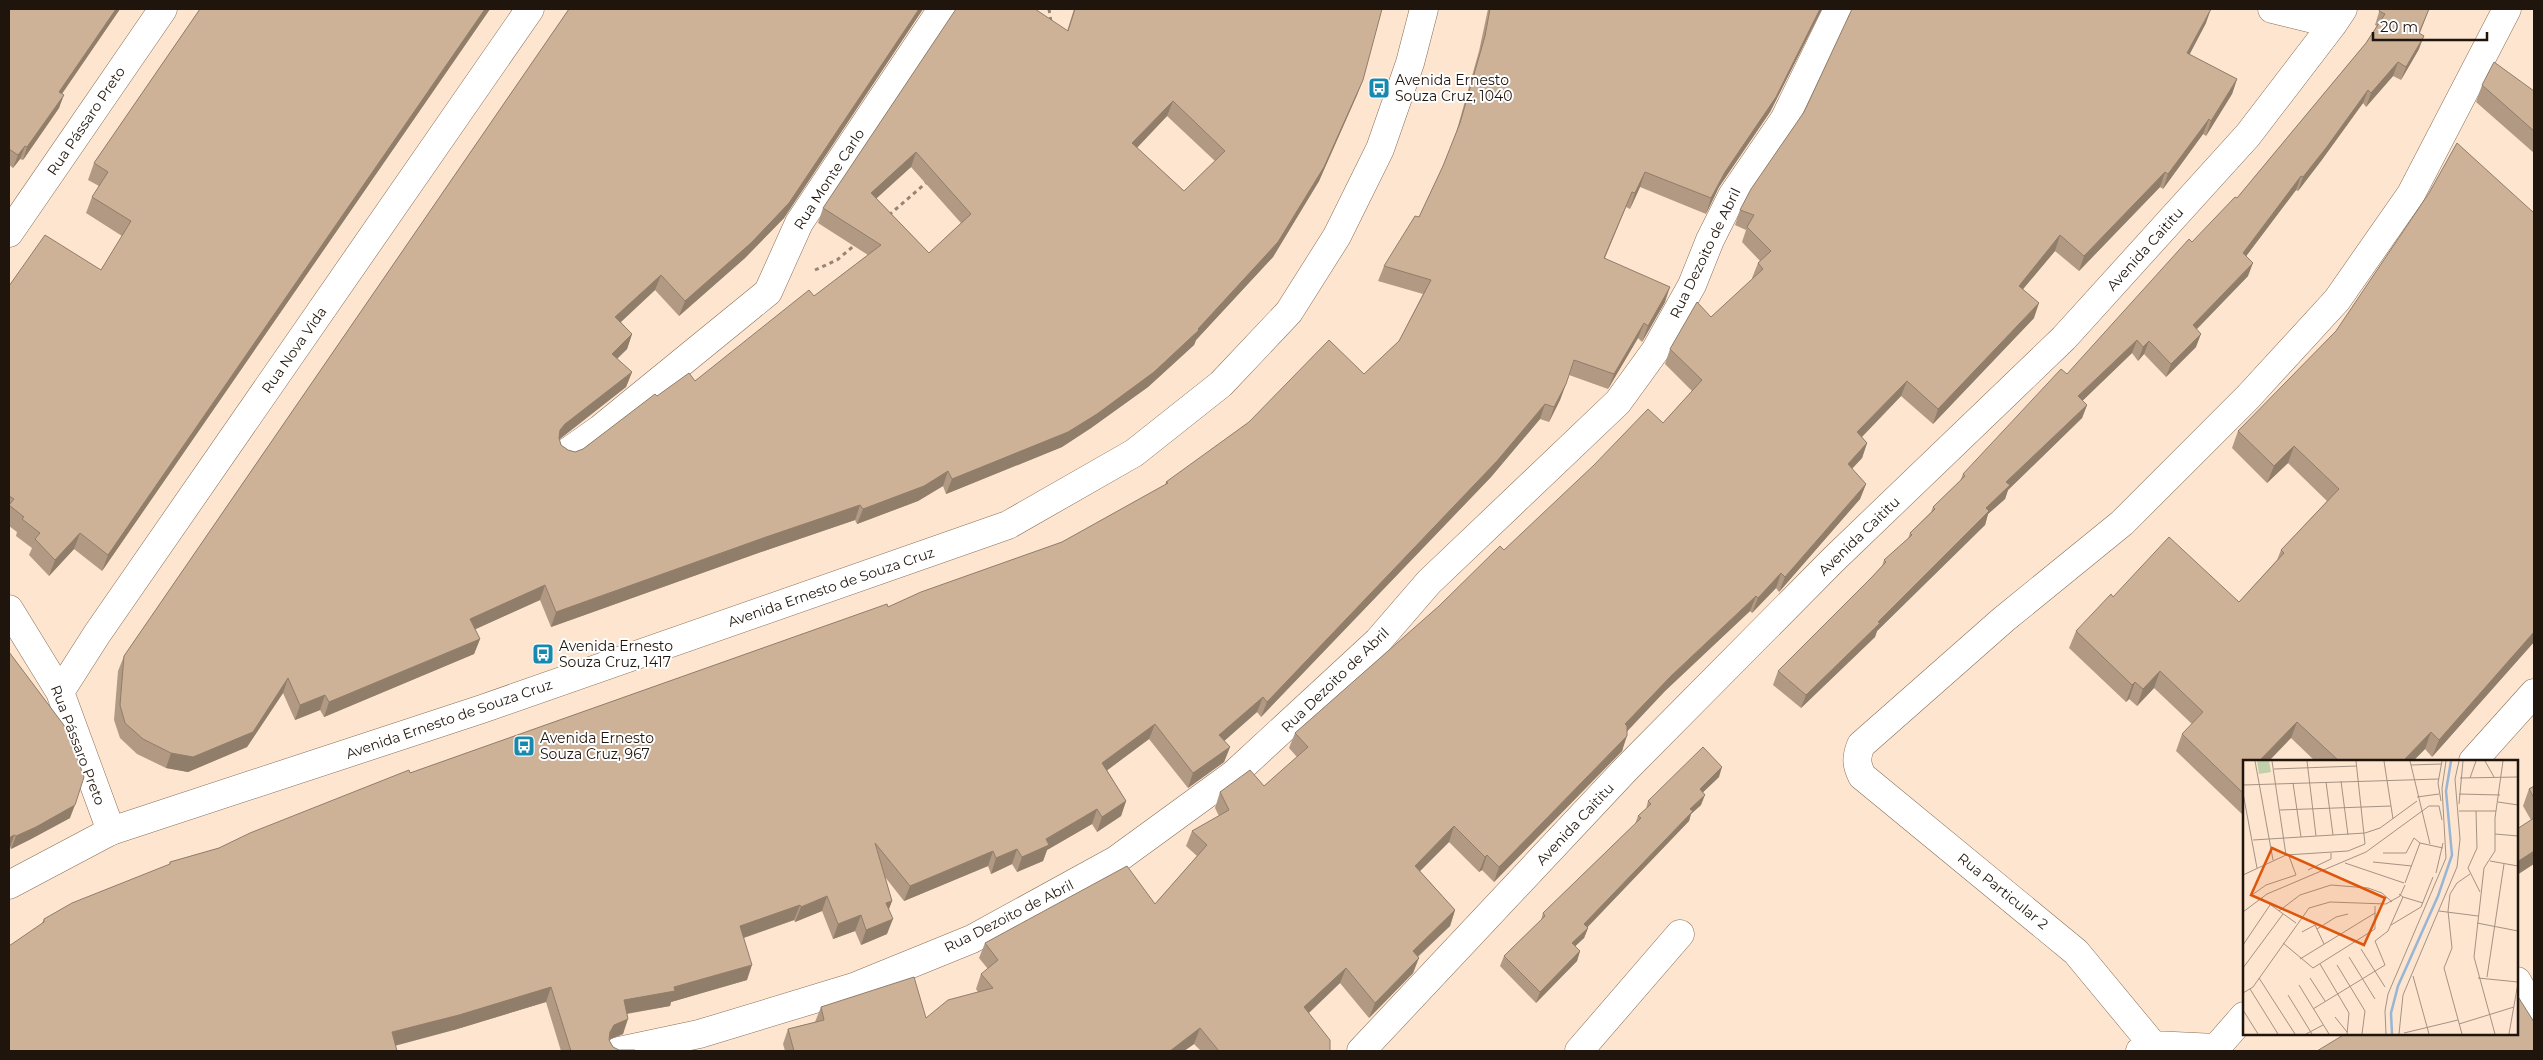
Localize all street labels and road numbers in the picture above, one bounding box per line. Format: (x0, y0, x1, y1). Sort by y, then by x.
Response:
street label: Rua Pássaro Preto (43, 63, 129, 179)
street label: Rua Monte Carlo (790, 125, 868, 233)
street label: Rua Dezoito de Abril (1666, 185, 1744, 321)
street label: Avenida Caititu (2103, 203, 2187, 295)
street label: Rua Nova Vida (257, 303, 331, 397)
street label: Avenida Caititu (1815, 493, 1903, 579)
street label: Avenida Ernesto de Souza Cruz (725, 543, 937, 631)
street label: Rua Dezoito de Abril (1277, 624, 1393, 736)
street label: Avenida Ernesto de Souza Cruz (343, 675, 555, 763)
street label: Rua Pássaro Preto (47, 682, 109, 808)
street label: Avenida Caititu (1532, 779, 1618, 869)
street label: Rua Particular 2 (1954, 849, 2052, 933)
street label: Rua Dezoito de Abril (941, 876, 1077, 956)

